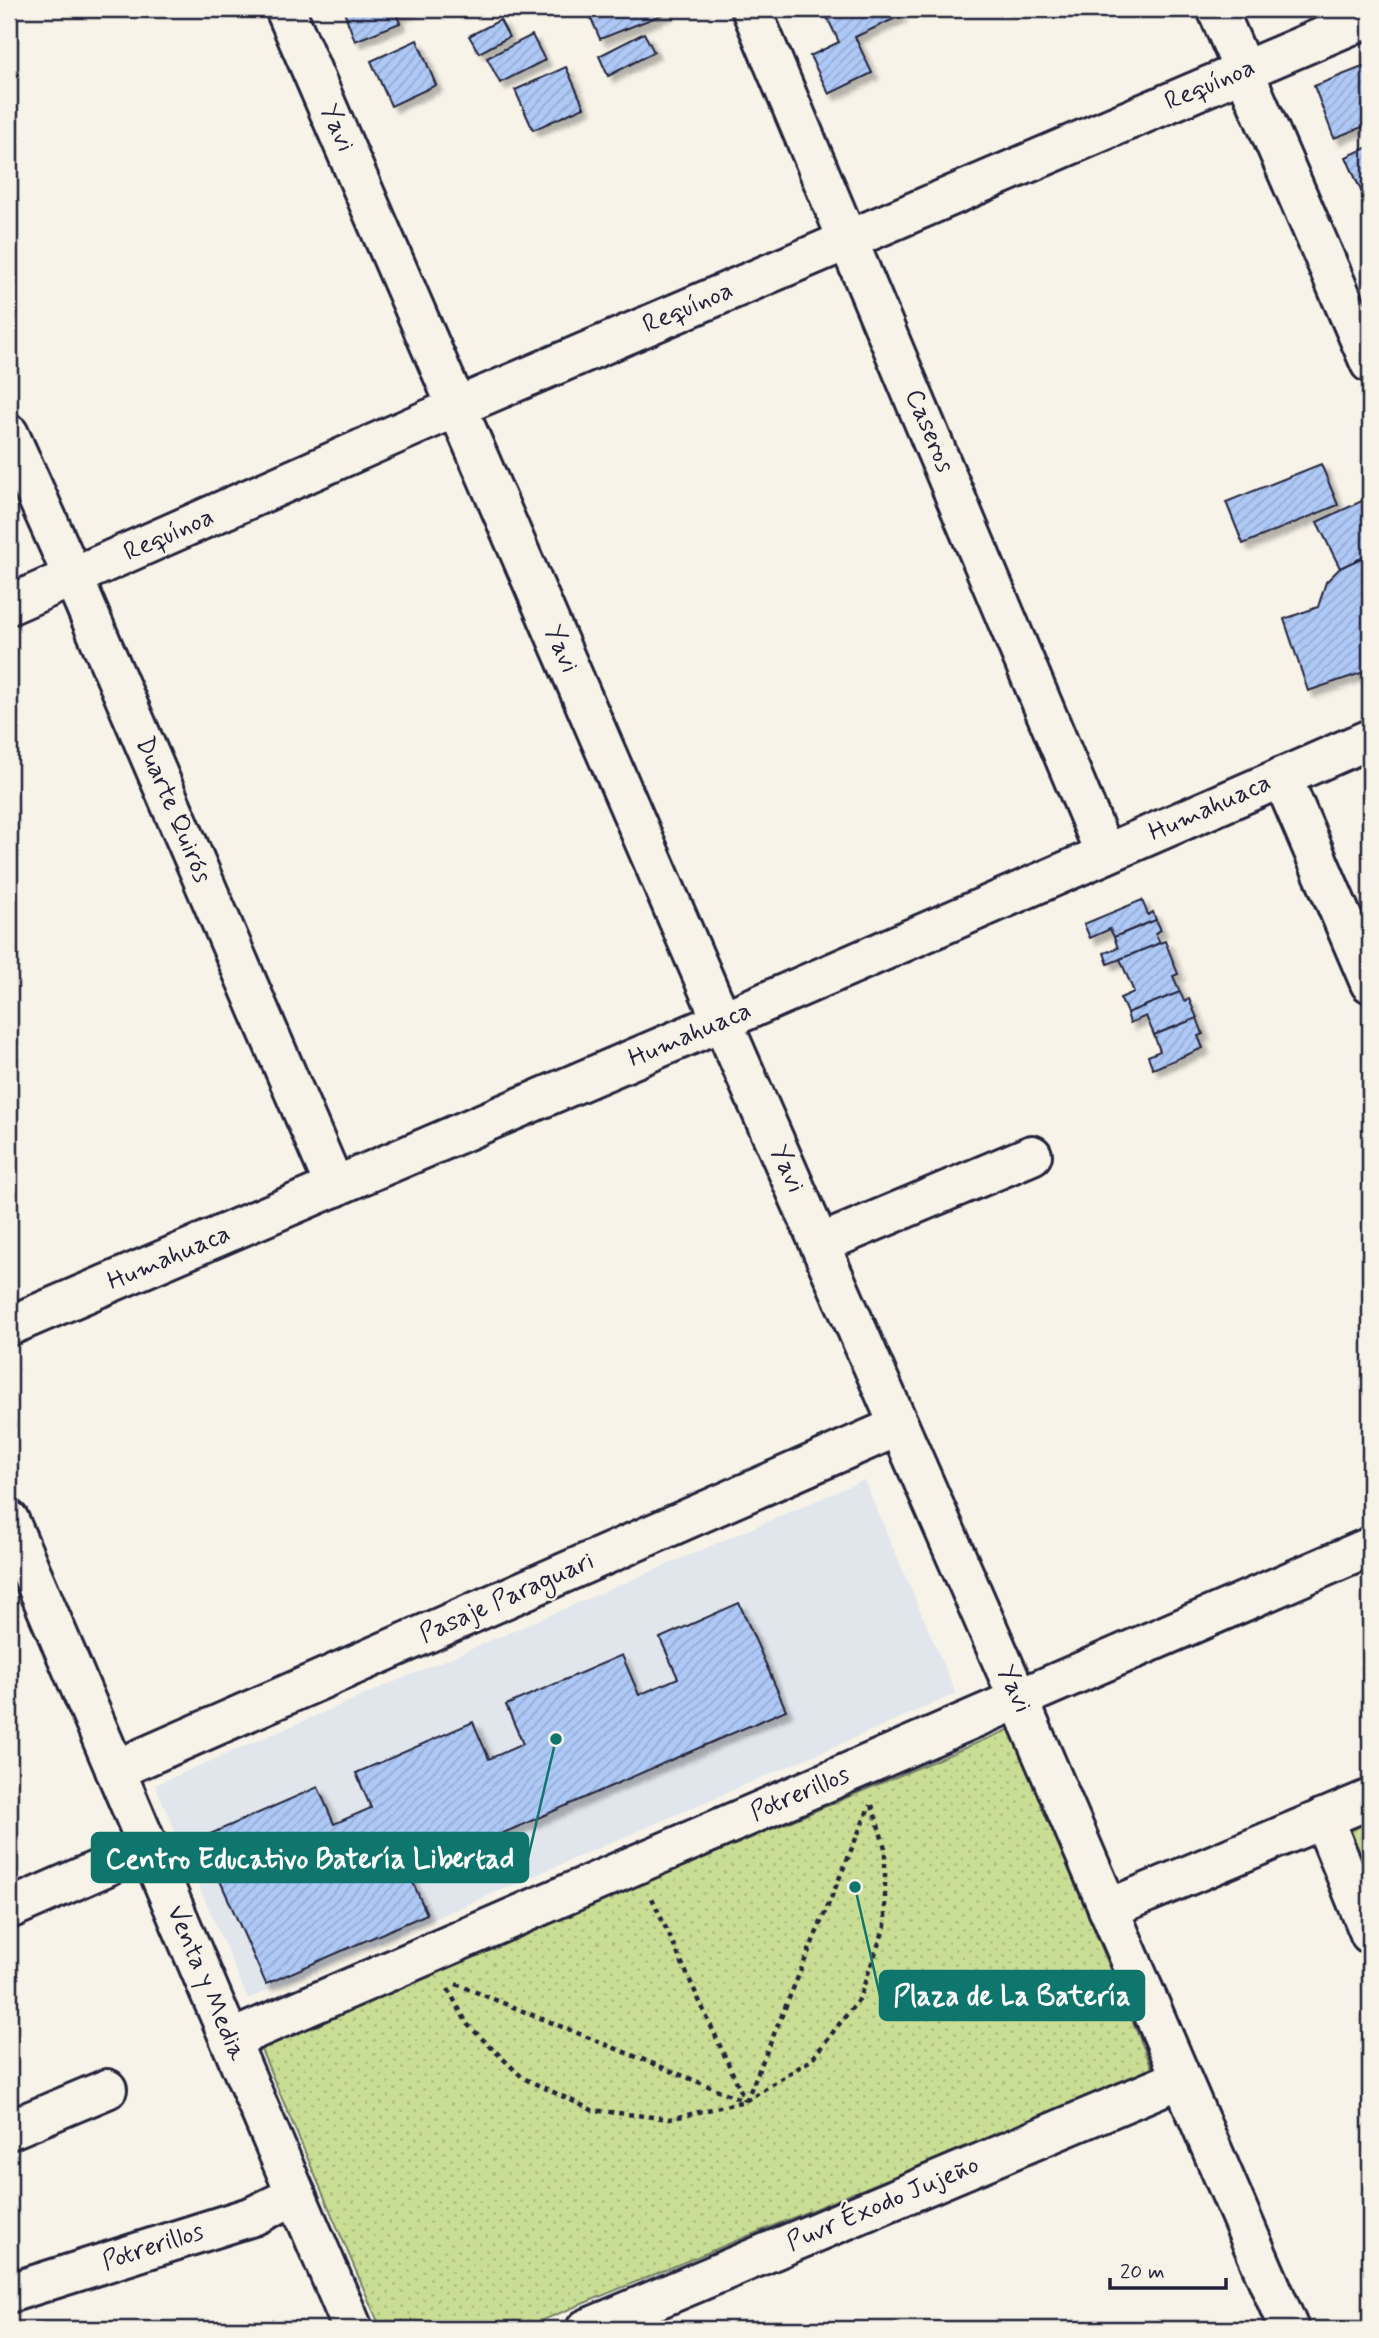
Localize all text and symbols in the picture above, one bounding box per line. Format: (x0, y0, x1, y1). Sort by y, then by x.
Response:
street label: Requínoa (1160, 51, 1260, 119)
street label: Yavi (312, 99, 362, 157)
street label: Requínoa (638, 274, 738, 342)
street label: Caseros (896, 384, 962, 478)
street label: Requínoa (119, 500, 219, 570)
street label: Yavi (536, 620, 586, 678)
street label: Duarte Quirós (127, 732, 219, 888)
street label: Humahuaca (1144, 766, 1276, 850)
street label: Humahuaca (623, 994, 757, 1076)
street label: Yavi (762, 1140, 812, 1198)
street label: Humahuaca (102, 1217, 236, 1299)
street label: Pasaje Paraguari (414, 1544, 601, 1654)
street label: Yavi (989, 1660, 1039, 1718)
street label: Potrerillos (745, 1758, 855, 1830)
callout: Centro Educativo Batería Libertad (92, 1833, 528, 1882)
text: Centro Educativo Batería Libertad (106, 1842, 514, 1879)
street label: Venta y Media (158, 1900, 254, 2066)
callout: Plaza de La Batería (880, 1971, 1144, 2020)
text: Plaza de La Batería (893, 1979, 1131, 2016)
street label: Puvr Éxodo Jujeño (781, 2146, 984, 2260)
street label: Potrerillos (98, 2215, 208, 2279)
scale bar (1110, 2247, 1225, 2291)
text: 20 m (1120, 2258, 1165, 2286)

